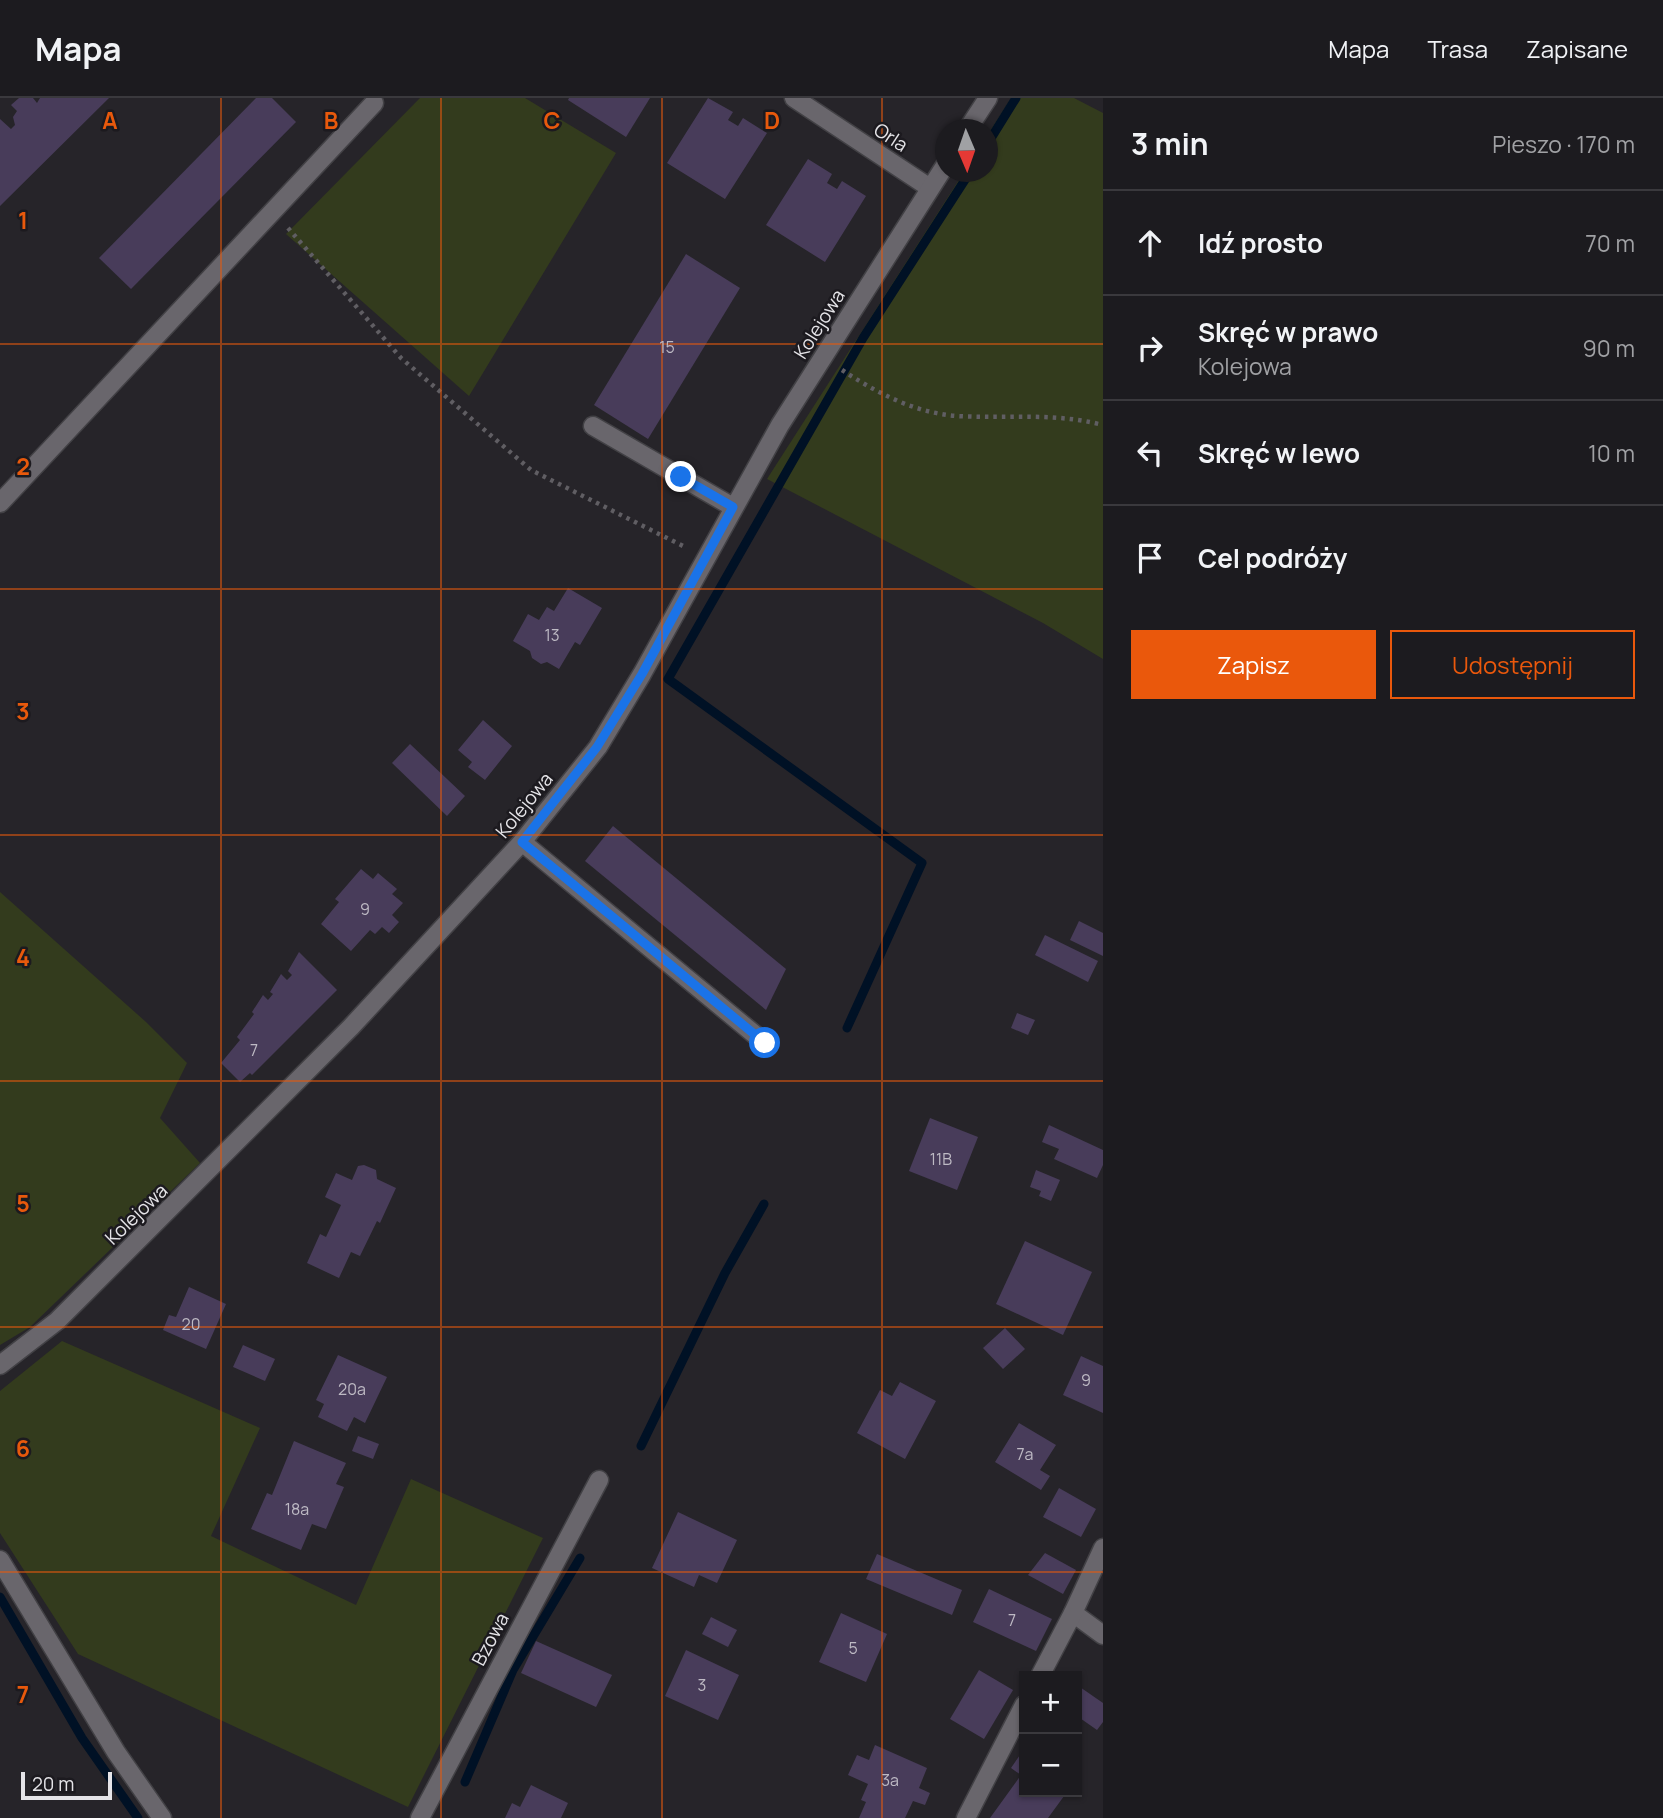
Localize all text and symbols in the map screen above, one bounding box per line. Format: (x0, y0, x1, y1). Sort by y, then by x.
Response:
text: Mapa (35, 26, 122, 71)
text: Mapa (1328, 32, 1389, 65)
text: Trasa (1427, 32, 1488, 65)
text: Zapisane (1526, 32, 1628, 65)
text: A (102, 104, 118, 136)
text: B (324, 104, 338, 136)
text: C (544, 104, 561, 136)
text: D (764, 104, 780, 136)
street label: Orla (869, 116, 913, 158)
north arrow (935, 119, 998, 182)
text: 3 min (1131, 123, 1209, 164)
text: Pieszo · 170 m (1492, 128, 1635, 160)
text: 1 (18, 204, 28, 236)
icon: ahead (1131, 224, 1169, 262)
text: Idź prosto (1198, 225, 1323, 261)
text: 70 m (1585, 227, 1635, 259)
street label: Kolejowa (787, 284, 851, 364)
text: Skręć w prawo (1198, 314, 1378, 350)
icon: right (1131, 329, 1169, 367)
text: 90 m (1583, 332, 1635, 364)
house number: 15 (659, 336, 675, 358)
text: Kolejowa (1198, 350, 1292, 382)
icon: left (1131, 434, 1169, 472)
text: Skręć w lewo (1198, 435, 1360, 471)
text: 10 m (1588, 437, 1635, 469)
text: 2 (16, 450, 30, 482)
route end (665, 461, 696, 492)
icon: arrive (1131, 539, 1169, 577)
text: Cel podróży (1198, 540, 1347, 576)
house number: 13 (544, 624, 560, 646)
button: Zapisz (1131, 630, 1376, 699)
button: Udostępnij (1390, 630, 1635, 699)
text: 3 (16, 695, 30, 727)
street label: Kolejowa (490, 767, 558, 843)
house number: 9 (360, 898, 370, 920)
text: 4 (16, 941, 30, 973)
route start (749, 1027, 780, 1058)
house number: 7 (250, 1039, 258, 1061)
house number: 11B (930, 1148, 952, 1170)
street label: Kolejowa (99, 1178, 173, 1250)
text: 5 (16, 1187, 30, 1219)
house number: 20 (182, 1313, 200, 1335)
house number: 9 (1081, 1369, 1091, 1391)
house number: 20a (338, 1378, 366, 1400)
text: 6 (16, 1432, 30, 1464)
house number: 7a (1017, 1443, 1033, 1465)
house number: 18a (285, 1498, 309, 1520)
street label: Bzowa (465, 1608, 515, 1670)
house number: 7 (1008, 1609, 1016, 1631)
house number: 5 (848, 1637, 858, 1659)
map controls (1019, 1671, 1082, 1797)
button: + (1019, 1671, 1082, 1734)
house number: 3 (698, 1674, 706, 1696)
text: 7 (17, 1678, 29, 1710)
button: − (1019, 1734, 1082, 1797)
scale bar (21, 1769, 112, 1801)
house number: 3a (881, 1769, 899, 1791)
text: 20 m (32, 1771, 74, 1797)

